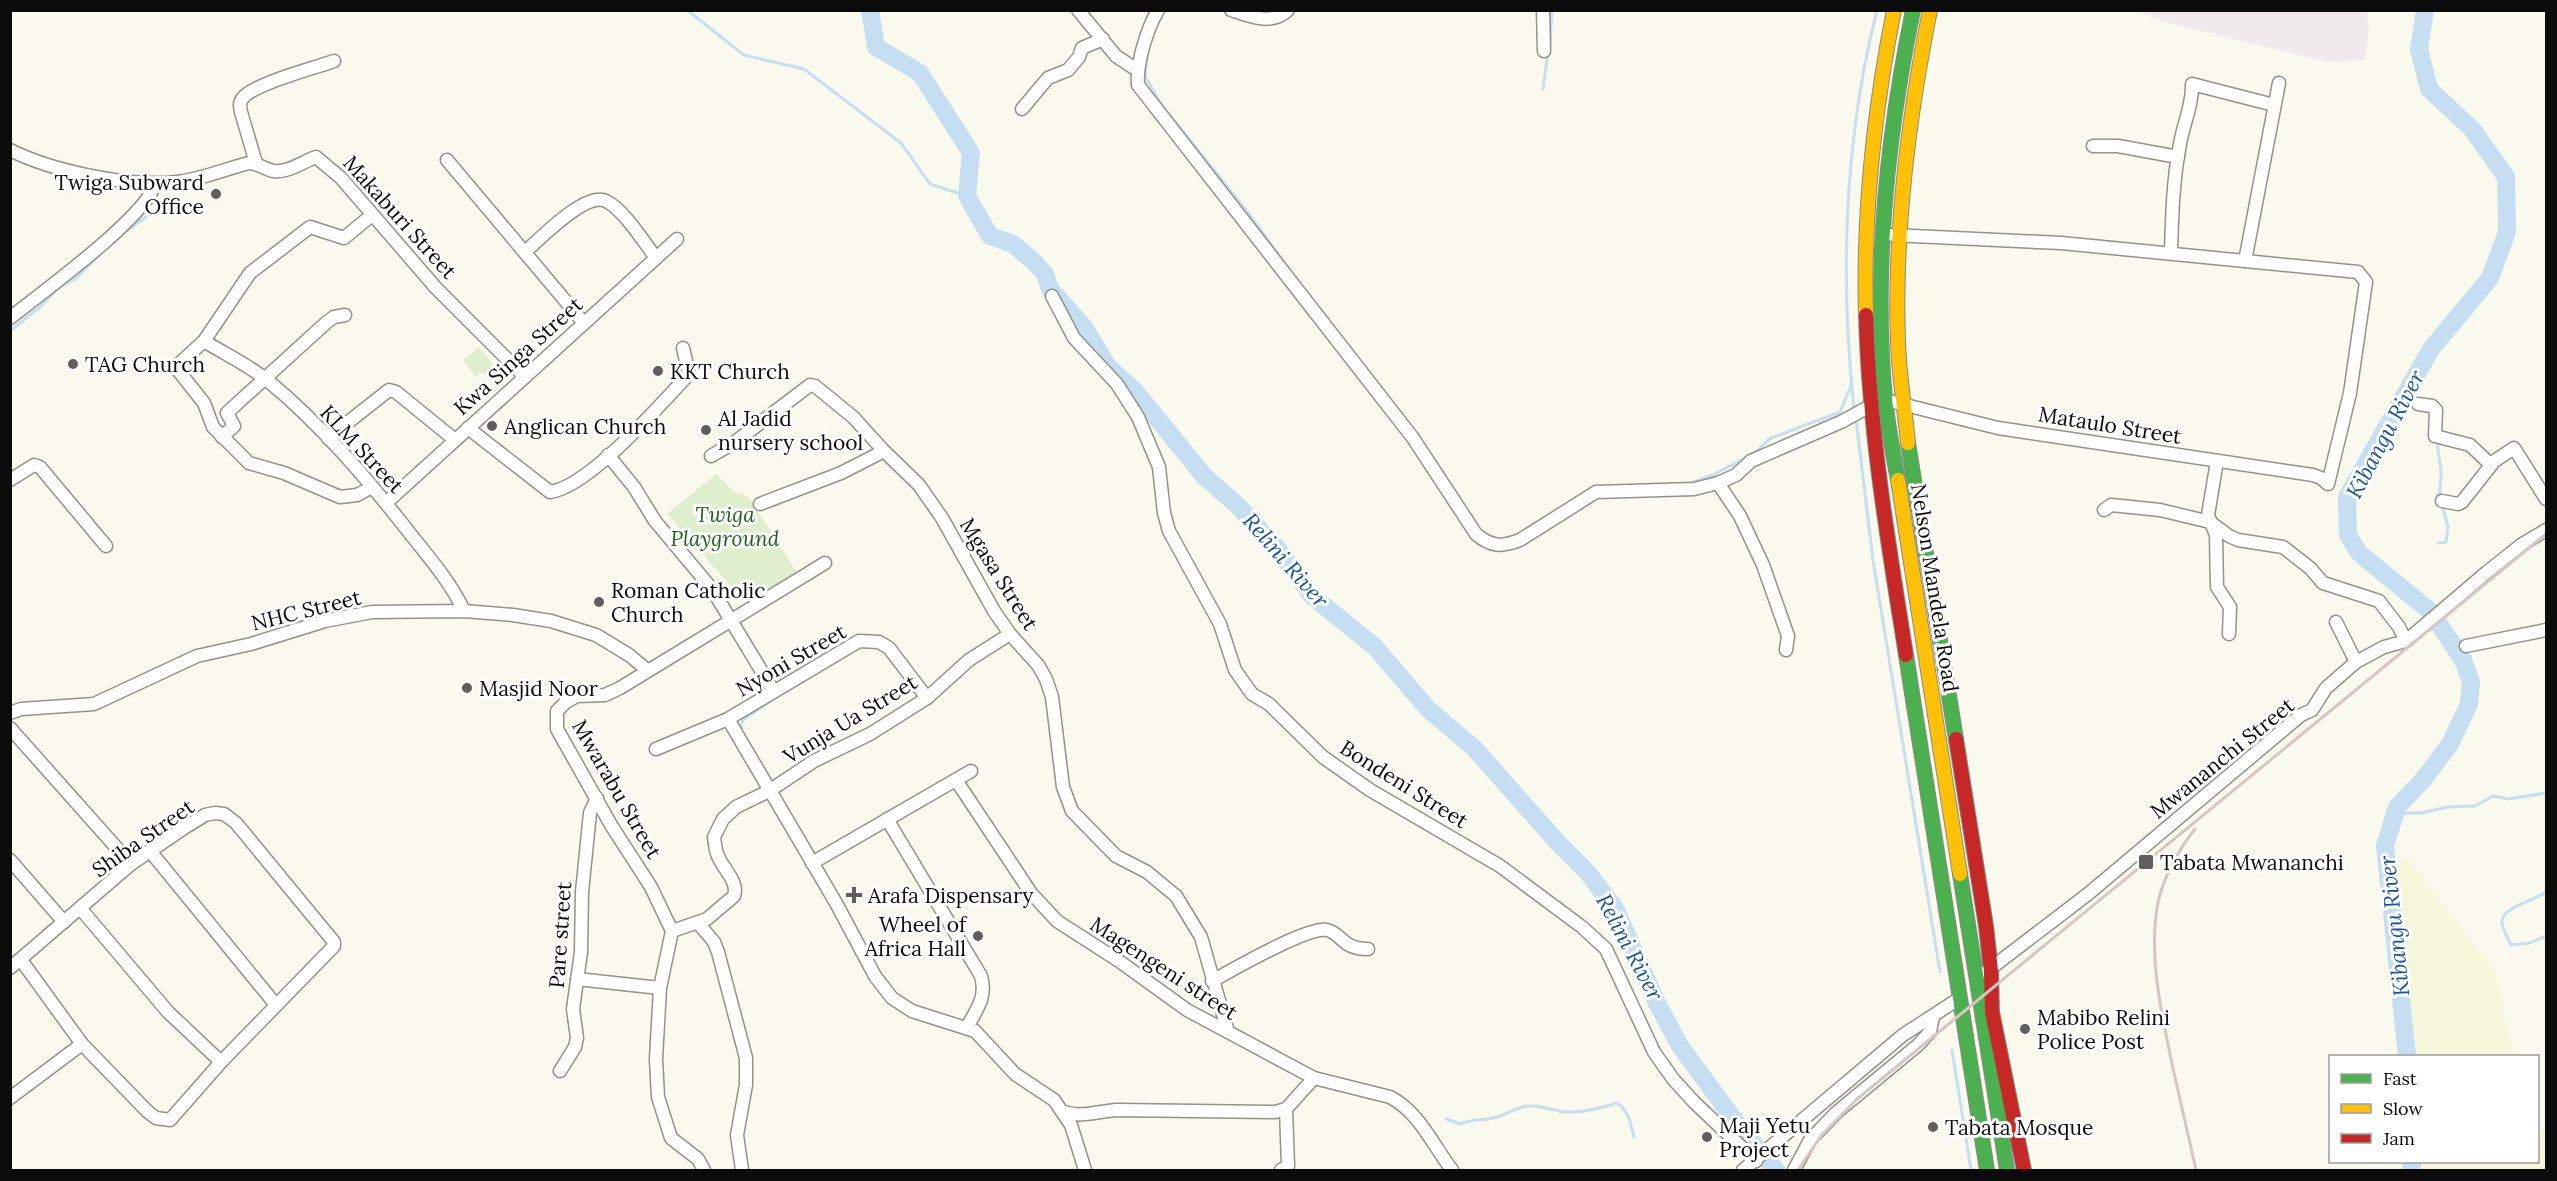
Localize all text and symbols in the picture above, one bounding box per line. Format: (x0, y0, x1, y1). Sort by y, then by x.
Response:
street label: Makaburi Street (337, 150, 463, 285)
place label: Twiga Subward Office (54, 169, 204, 220)
marker: Twiga Subward Office (209, 187, 223, 201)
street label: Kwa Singa Street (448, 290, 589, 421)
place label: TAG Church (85, 351, 205, 378)
marker: TAG Church (66, 357, 80, 371)
place label: KKT Church (670, 358, 790, 385)
marker: KKT Church (651, 364, 665, 378)
water label: Kibangu River (2339, 364, 2431, 503)
street label: KLM Street (314, 399, 410, 499)
street label: Mataulo Street (2037, 400, 2184, 450)
place label: Al Jadid nursery school (717, 405, 863, 456)
place label: Anglican Church (503, 413, 666, 440)
marker: Anglican Church (485, 419, 499, 433)
marker: Al Jadid nursery school (699, 423, 713, 437)
street label: Nelson Mandela Road (1905, 482, 1965, 694)
park label: Twiga Playground (671, 501, 780, 552)
water label: Relini River (1237, 507, 1336, 614)
street label: Mgasa Street (954, 513, 1045, 636)
place label: Roman Catholic Church (611, 577, 765, 628)
street label: NHC Street (248, 583, 364, 637)
marker: Roman Catholic Church (592, 595, 606, 609)
street label: Nyoni Street (731, 617, 852, 702)
street label: Vunja Ua Street (777, 668, 923, 770)
place label: Masjid Noor (479, 675, 598, 702)
marker: Masjid Noor (460, 681, 474, 695)
street label: Mwananchi Street (2145, 691, 2300, 824)
street label: Mwarabu Street (566, 715, 668, 864)
street label: Bondeni Street (1335, 734, 1474, 835)
street label: Shiba Street (87, 792, 200, 883)
place label: Tabata Mwananchi (2160, 849, 2344, 876)
marker: Tabata Mwananchi (2137, 853, 2155, 871)
water label: Kibangu River (2373, 853, 2415, 998)
street label: Pare street (543, 880, 577, 989)
place label: Arafa Dispensary (867, 882, 1033, 909)
marker: Arafa Dispensary (845, 886, 863, 904)
water label: Relini River (1590, 889, 1670, 1006)
street label: Magengeni street (1085, 910, 1243, 1026)
place label: Wheel of Africa Hall (864, 911, 968, 962)
marker: Wheel of Africa Hall (971, 929, 985, 943)
place label: Mabibo Relini Police Post (2037, 1004, 2170, 1055)
marker: Mabibo Relini Police Post (2018, 1022, 2032, 1036)
legend (2329, 1055, 2539, 1163)
text: Fast (2383, 1067, 2417, 1090)
text: Slow (2383, 1097, 2423, 1120)
place label: Maji Yetu Project (1719, 1112, 1810, 1163)
place label: Tabata Mosque (1945, 1114, 2093, 1141)
marker: Tabata Mosque (1926, 1120, 1940, 1134)
text: Jam (2382, 1127, 2415, 1150)
marker: Maji Yetu Project (1700, 1130, 1714, 1144)

